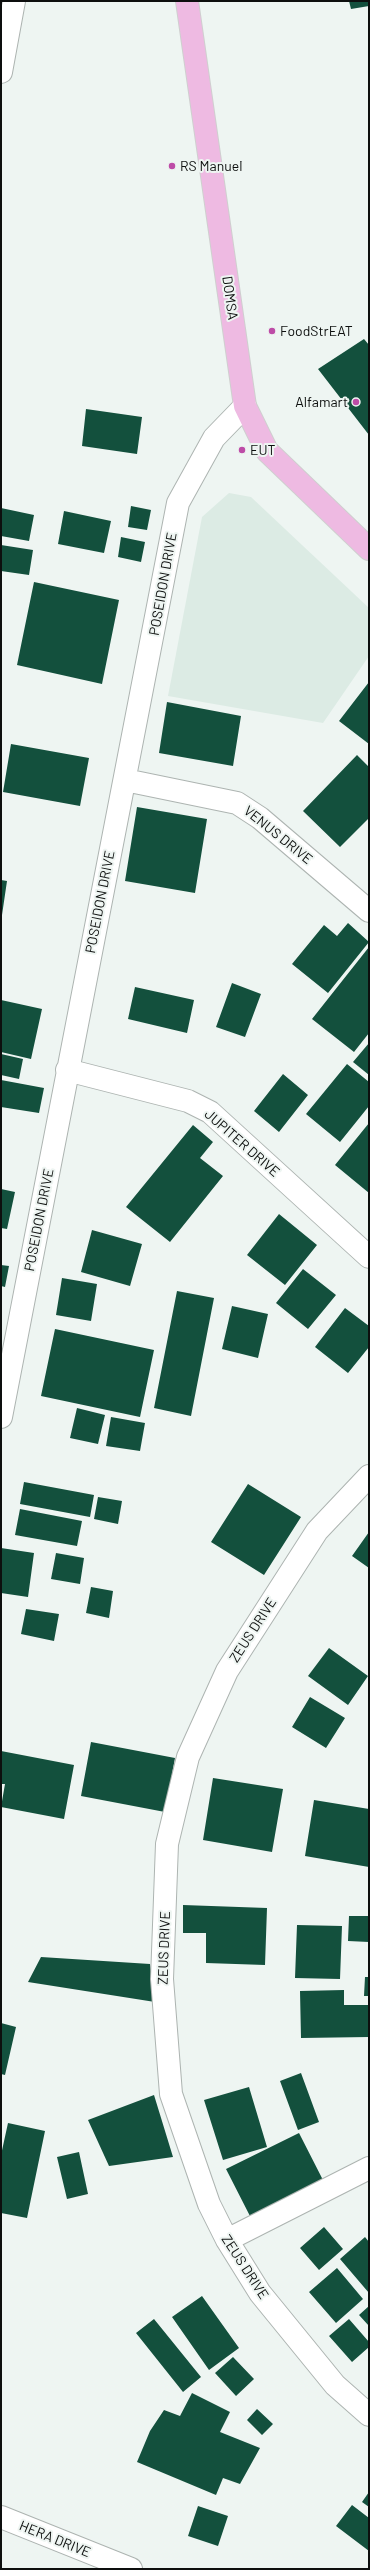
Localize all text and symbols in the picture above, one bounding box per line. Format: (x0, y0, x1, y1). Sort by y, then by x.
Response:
place label: RS Manuel (180, 158, 242, 174)
marker: RS Manuel (167, 161, 177, 171)
street label: DOMSA (219, 275, 241, 321)
place label: FoodStrEAT (280, 323, 353, 339)
marker: FoodStrEAT (267, 326, 277, 336)
place label: Alfamart (295, 394, 348, 410)
marker: Alfamart (351, 397, 361, 407)
place label: EUT (250, 442, 276, 458)
marker: EUT (237, 445, 247, 455)
street label: POSEIDON DRIVE (146, 531, 180, 637)
street label: VENUS DRIVE (240, 802, 316, 868)
street label: POSEIDON DRIVE (82, 849, 118, 955)
street label: JUPITER DRIVE (201, 1106, 283, 1180)
street label: POSEIDON DRIVE (21, 1167, 57, 1273)
street label: ZEUS DRIVE (226, 1595, 280, 1665)
street label: ZEUS DRIVE (154, 1911, 174, 1985)
street label: ZEUS DRIVE (218, 2232, 272, 2302)
street label: HERA DRIVE (17, 2517, 93, 2561)

